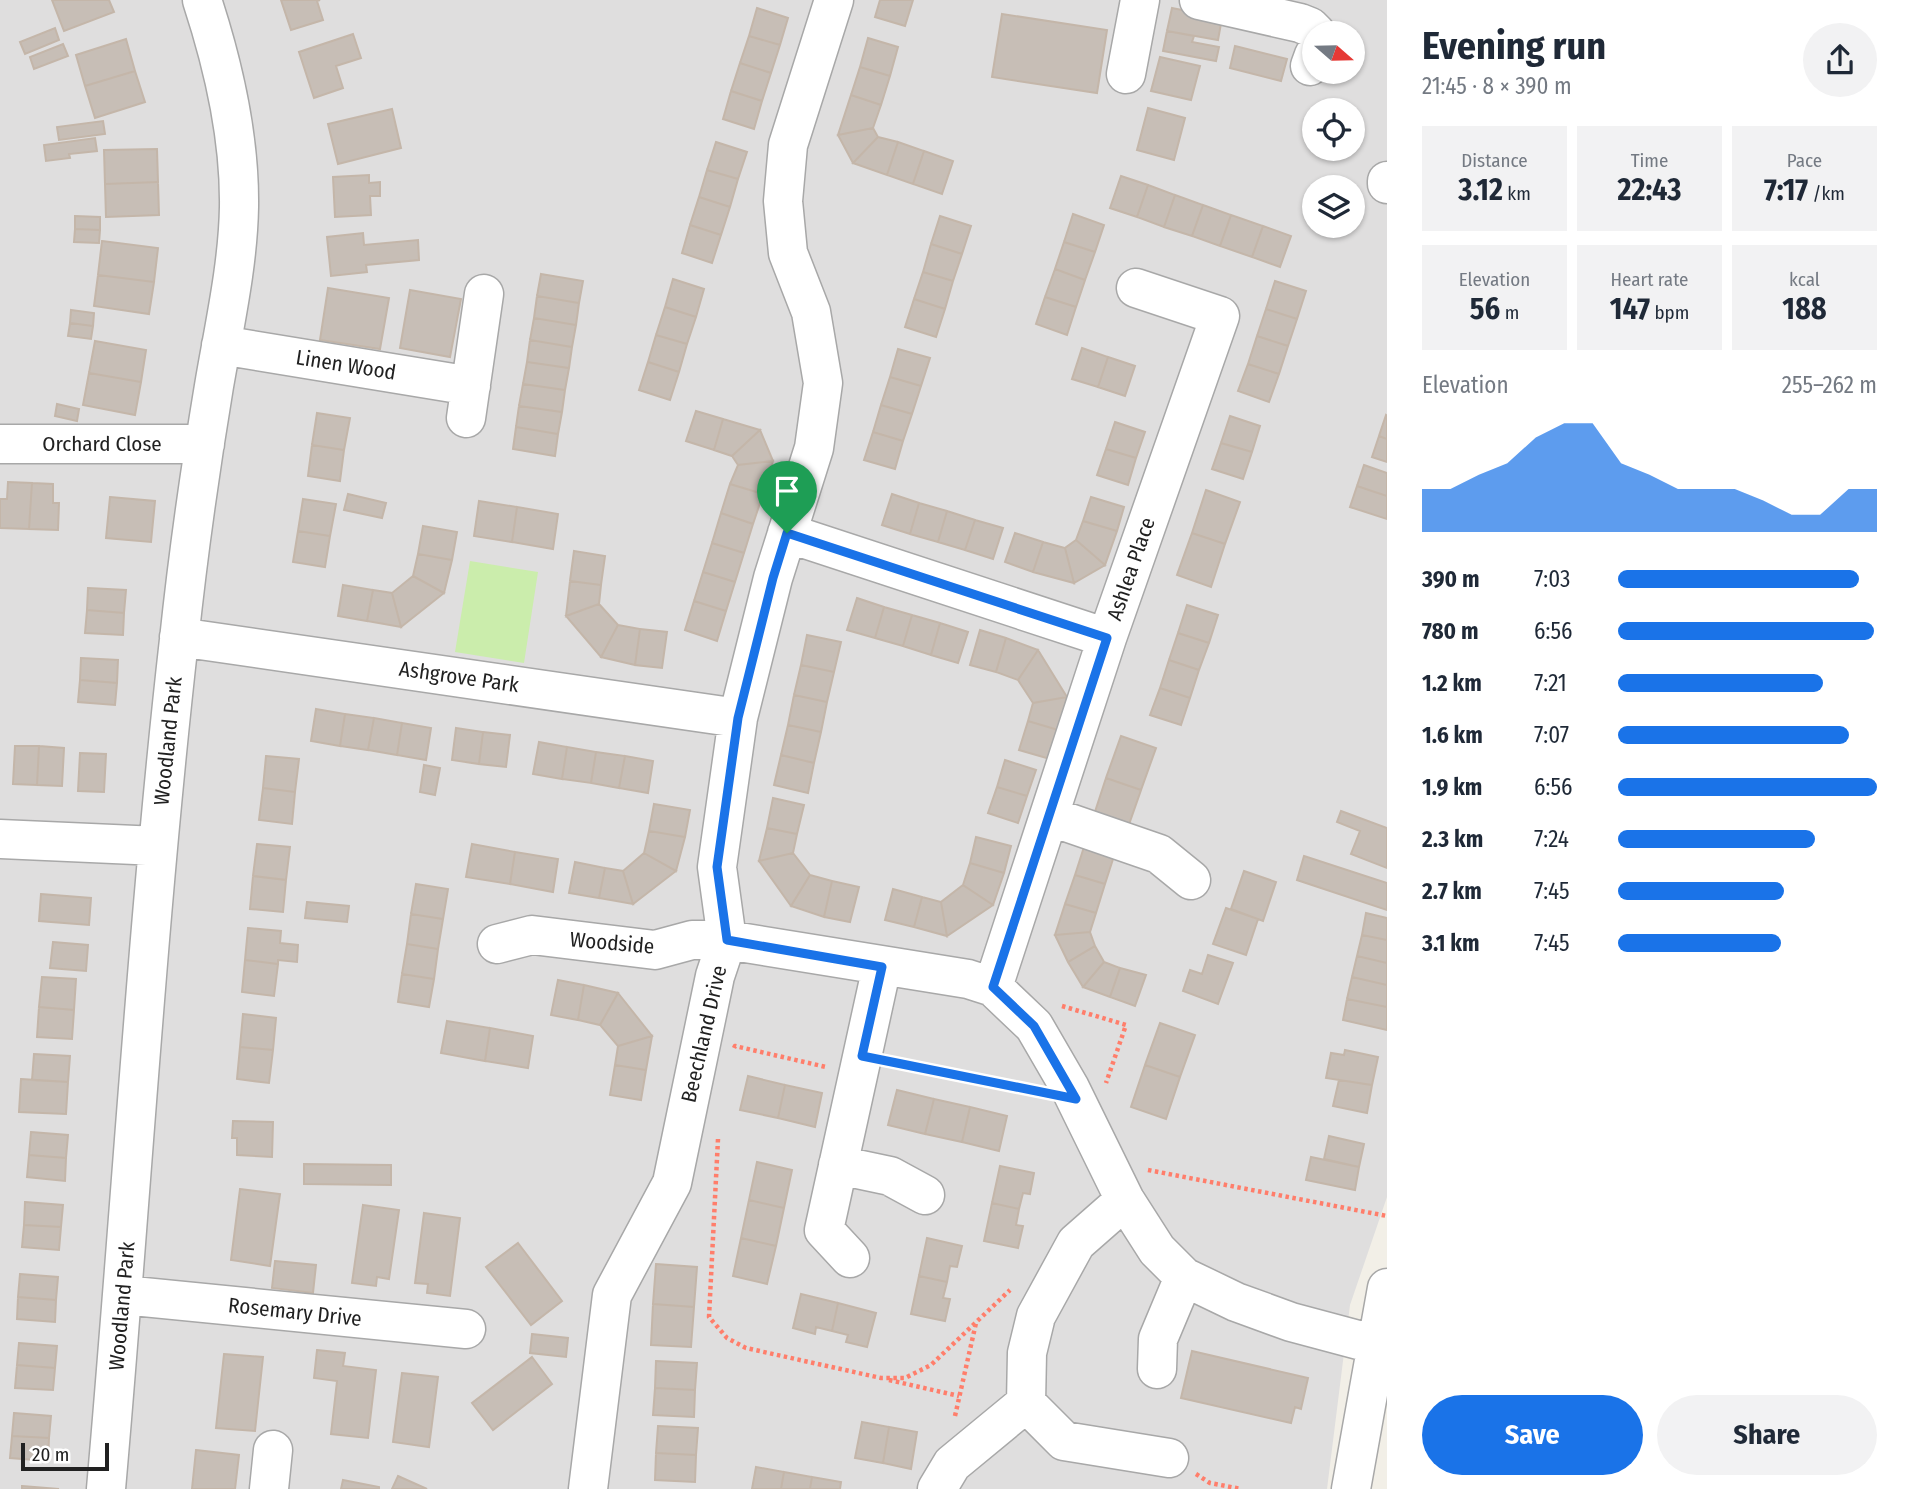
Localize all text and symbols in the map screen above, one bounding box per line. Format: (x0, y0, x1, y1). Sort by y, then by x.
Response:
north arrow (1302, 21, 1365, 84)
map controls (1302, 21, 1365, 238)
text: Evening run (1422, 23, 1606, 69)
button: share (1803, 23, 1877, 97)
text: 21:45 · 8 × 390 m (1422, 72, 1572, 100)
button: locate (1302, 98, 1365, 161)
text: Distance (1461, 149, 1528, 172)
text: Time (1631, 149, 1668, 172)
text: Pace (1787, 149, 1822, 172)
text: 3.12 (1458, 172, 1503, 208)
text: 22:43 (1618, 172, 1681, 208)
text: 7:17 (1764, 172, 1808, 208)
button: layers (1302, 175, 1365, 238)
text: km (1503, 182, 1531, 205)
text: /km (1808, 182, 1845, 205)
text: Elevation (1459, 268, 1530, 291)
text: Heart rate (1610, 268, 1689, 291)
text: kcal (1789, 268, 1820, 291)
text: 56 (1470, 291, 1500, 327)
text: 147 (1610, 291, 1650, 327)
text: 188 (1782, 291, 1827, 327)
text: m (1500, 301, 1519, 324)
text: bpm (1650, 301, 1689, 324)
street label: Linen Wood (294, 344, 398, 386)
text: Elevation (1422, 371, 1509, 399)
text: 255–262 m (1782, 371, 1877, 399)
street label: Orchard Close (42, 431, 162, 457)
pin (757, 461, 817, 533)
icon: arrive (768, 472, 806, 510)
street label: Ashlea Place (1101, 514, 1161, 624)
text: 390 m (1422, 565, 1479, 593)
text: 7:03 (1534, 565, 1570, 593)
text: 780 m (1422, 617, 1479, 645)
text: 6:56 (1534, 617, 1572, 645)
street label: Ashgrove Park (398, 656, 521, 698)
text: 1.2 km (1422, 669, 1482, 697)
text: 7:21 (1534, 669, 1567, 697)
street label: Woodland Park (148, 675, 188, 807)
text: 1.6 km (1422, 721, 1483, 749)
text: 7:07 (1534, 721, 1569, 749)
text: 1.9 km (1422, 773, 1482, 801)
text: 6:56 (1534, 773, 1572, 801)
text: 2.3 km (1422, 825, 1483, 853)
text: 7:24 (1534, 825, 1569, 853)
text: 2.7 km (1422, 877, 1482, 905)
text: 7:45 (1534, 877, 1570, 905)
street label: Woodside (569, 926, 655, 960)
text: 3.1 km (1422, 929, 1480, 957)
text: 7:45 (1534, 929, 1570, 957)
street label: Beechland Drive (676, 963, 732, 1105)
street label: Woodland Park (103, 1240, 141, 1371)
street label: Rosemary Drive (227, 1292, 363, 1332)
button: Save (1422, 1395, 1643, 1475)
button: Share (1657, 1395, 1877, 1475)
scale bar (21, 1440, 108, 1472)
text: 20 m (32, 1443, 69, 1466)

